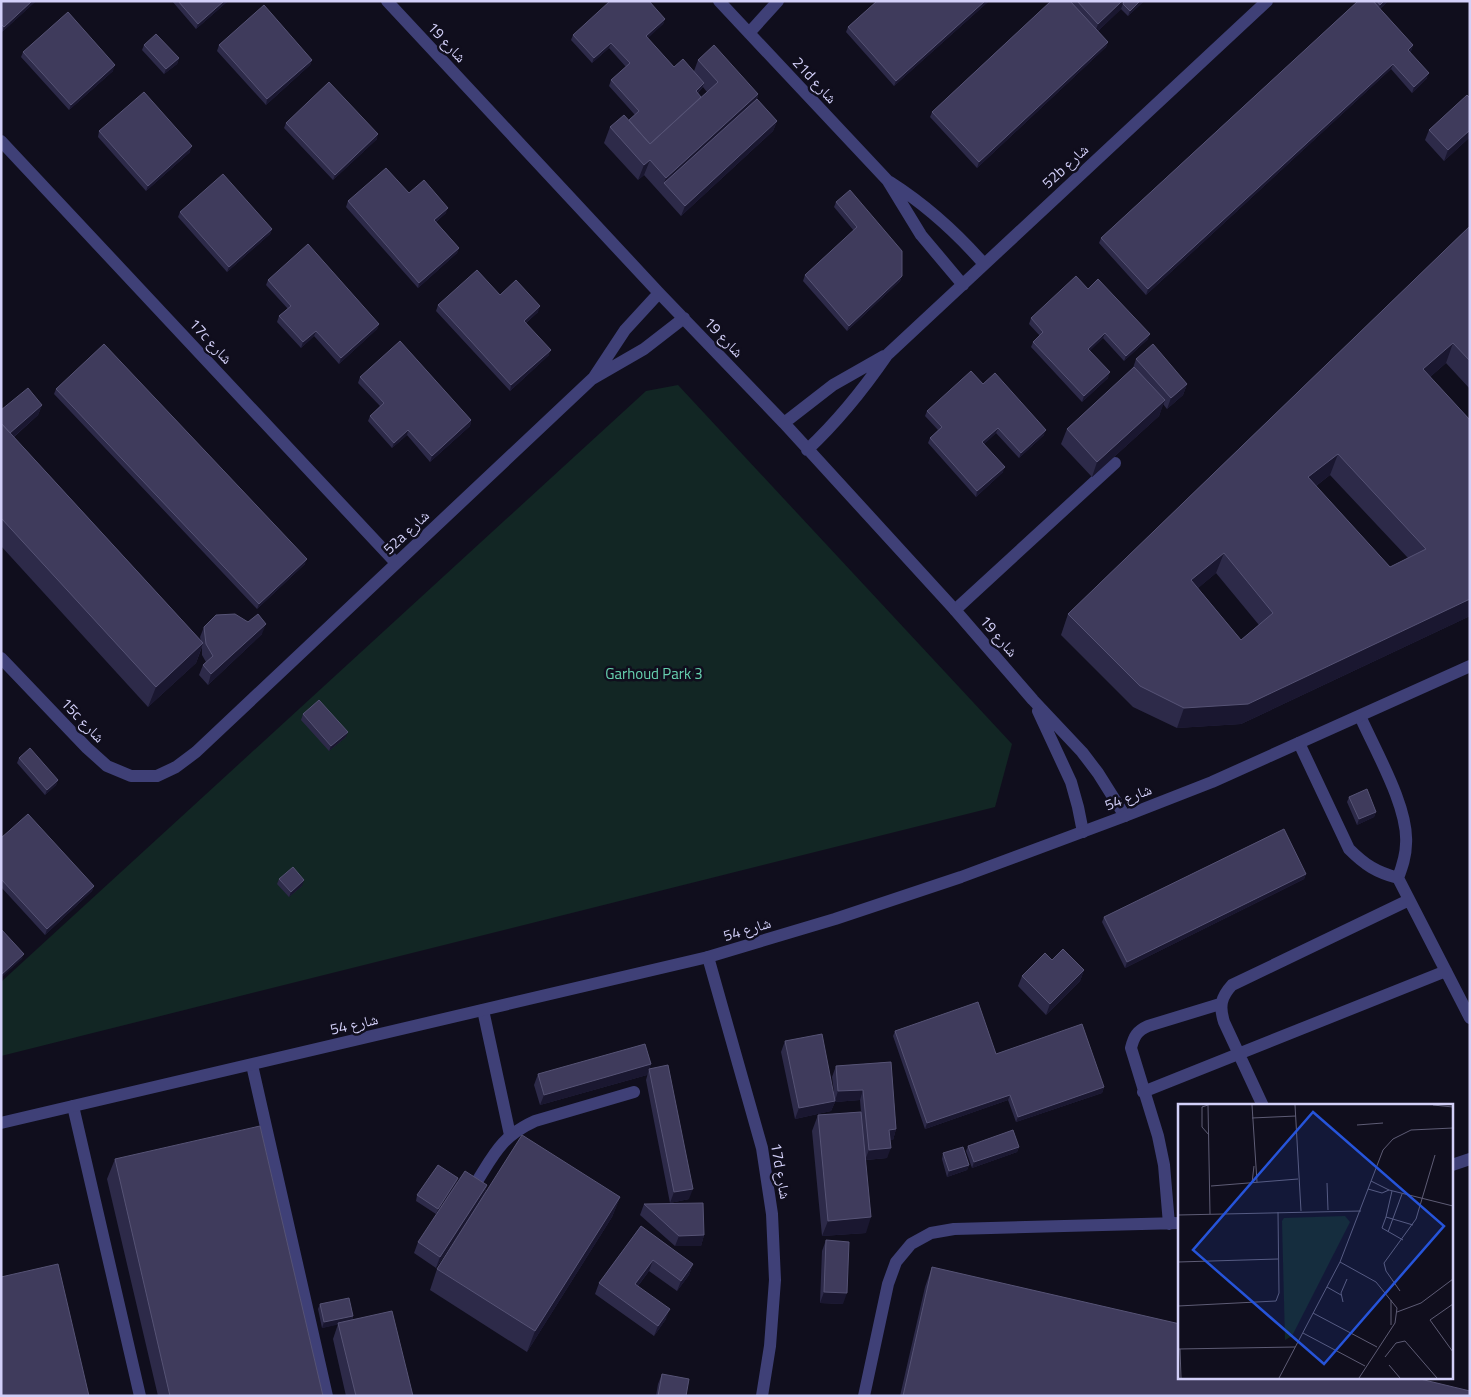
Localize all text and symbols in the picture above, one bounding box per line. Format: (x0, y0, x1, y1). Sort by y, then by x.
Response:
street label: شارع 19 (422, 16, 472, 68)
street label: 21d شارع (787, 51, 843, 109)
street label: 52b شارع (1036, 138, 1094, 194)
street label: شارع 19 (699, 312, 749, 363)
street label: 17c شارع (184, 313, 238, 369)
street label: 52a شارع (378, 504, 434, 560)
street label: شارع 19 (974, 610, 1024, 662)
park label: Garhoud Park 3 (605, 662, 703, 685)
street label: 15c شارع (56, 692, 111, 748)
street label: شارع 54 (1101, 778, 1155, 816)
street label: شارع 54 (720, 911, 774, 947)
street label: شارع 54 (328, 1007, 380, 1041)
inset map (1178, 1104, 1454, 1380)
street label: 17d شارع (765, 1141, 797, 1201)

